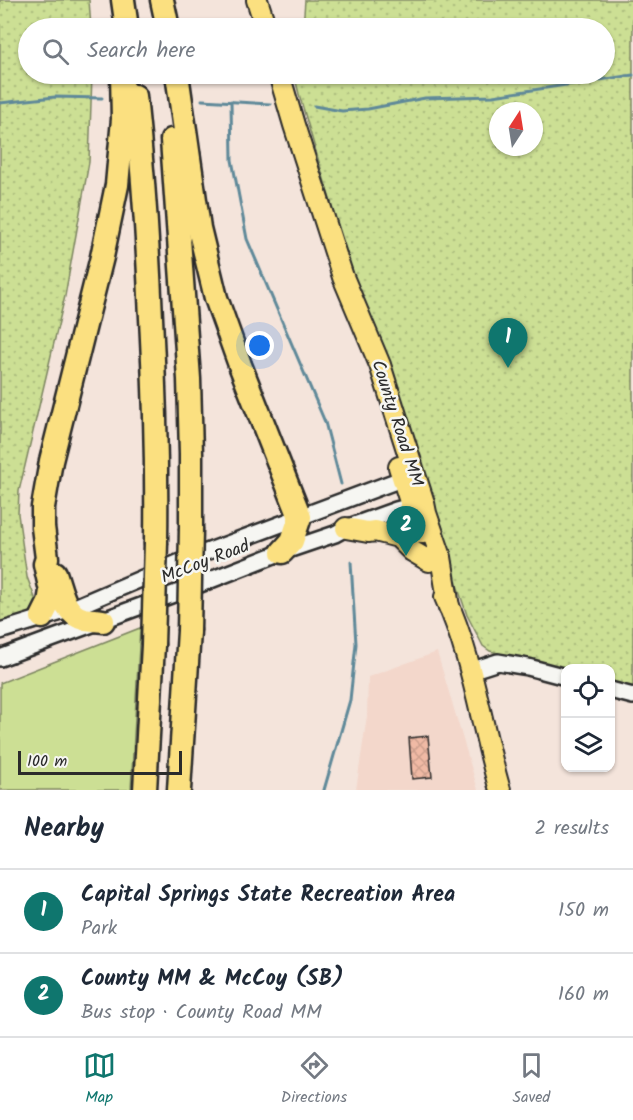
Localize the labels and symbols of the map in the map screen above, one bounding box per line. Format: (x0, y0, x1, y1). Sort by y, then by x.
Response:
north arrow (489, 102, 543, 156)
pin: 1 (488, 318, 528, 368)
your location (245, 331, 274, 360)
street label: County Road MM (362, 356, 431, 491)
pin: 2 (386, 506, 426, 556)
street label: McCoy Road (157, 532, 255, 593)
scale bar (18, 748, 182, 776)

